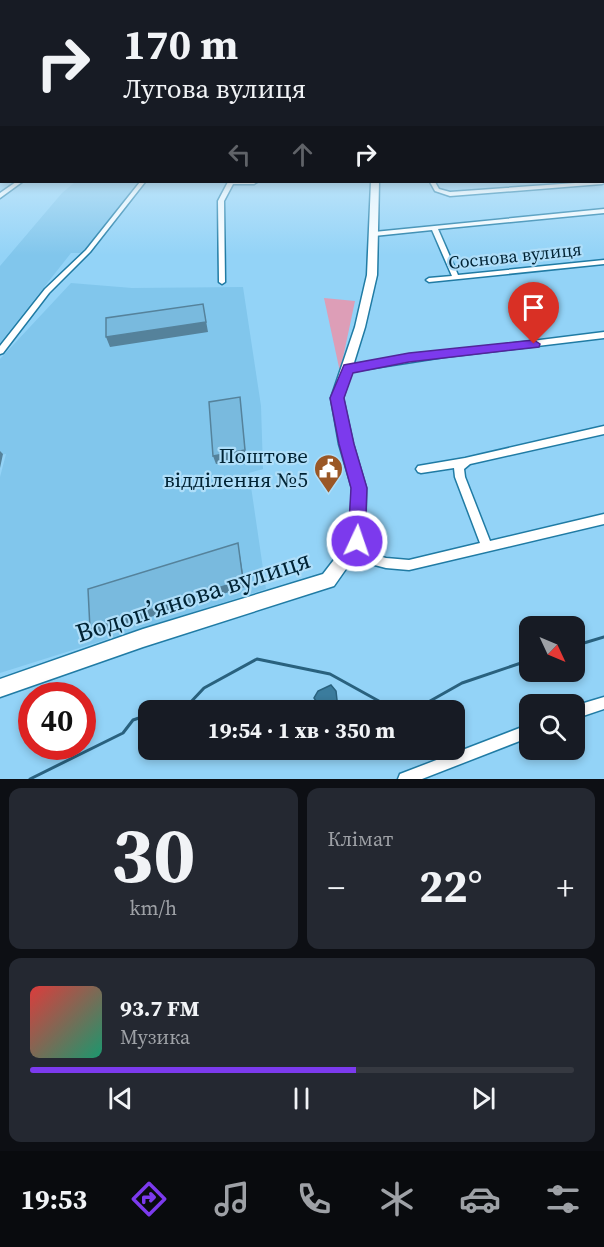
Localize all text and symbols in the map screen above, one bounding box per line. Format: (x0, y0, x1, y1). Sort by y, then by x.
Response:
text: 170 m (123, 15, 238, 73)
icon: right (24, 24, 102, 102)
text: Лугова вулиця (123, 70, 306, 107)
icon: left (223, 138, 256, 171)
icon: ahead (286, 138, 319, 171)
icon: right (349, 138, 382, 171)
street label: Соснова вулиця (447, 236, 583, 275)
pin (508, 282, 559, 344)
icon: arrive (517, 291, 550, 324)
place label: Поштове відділення №5 (164, 441, 308, 494)
public building icon: Поштове відділення №5 (313, 452, 345, 494)
position arrow (325, 509, 389, 573)
street label: Водоп’янова вулиця (71, 541, 315, 651)
north arrow (519, 616, 585, 682)
map controls (519, 616, 585, 760)
speed limit sign: 40 (18, 682, 96, 760)
button: search (519, 694, 585, 760)
text: 19:54 · 1 хв · 350 m (208, 715, 395, 745)
text: 30 (111, 801, 196, 908)
text: Клімат (328, 825, 393, 853)
text: 22° (419, 855, 483, 917)
text: − (328, 865, 345, 910)
text: + (556, 865, 574, 910)
text: km/h (129, 894, 177, 922)
text: 93.7 FM (120, 993, 199, 1023)
text: Музика (120, 1023, 190, 1051)
icon: previous (104, 1082, 137, 1115)
icon: pause (285, 1082, 318, 1115)
icon: next (467, 1082, 500, 1115)
icon: directions (128, 1178, 170, 1220)
icon: music (211, 1178, 253, 1220)
icon: phone (293, 1178, 335, 1220)
icon: climate (376, 1178, 418, 1220)
icon: car (459, 1178, 501, 1220)
icon: filters (542, 1178, 584, 1220)
text: 19:53 (20, 1181, 87, 1218)

